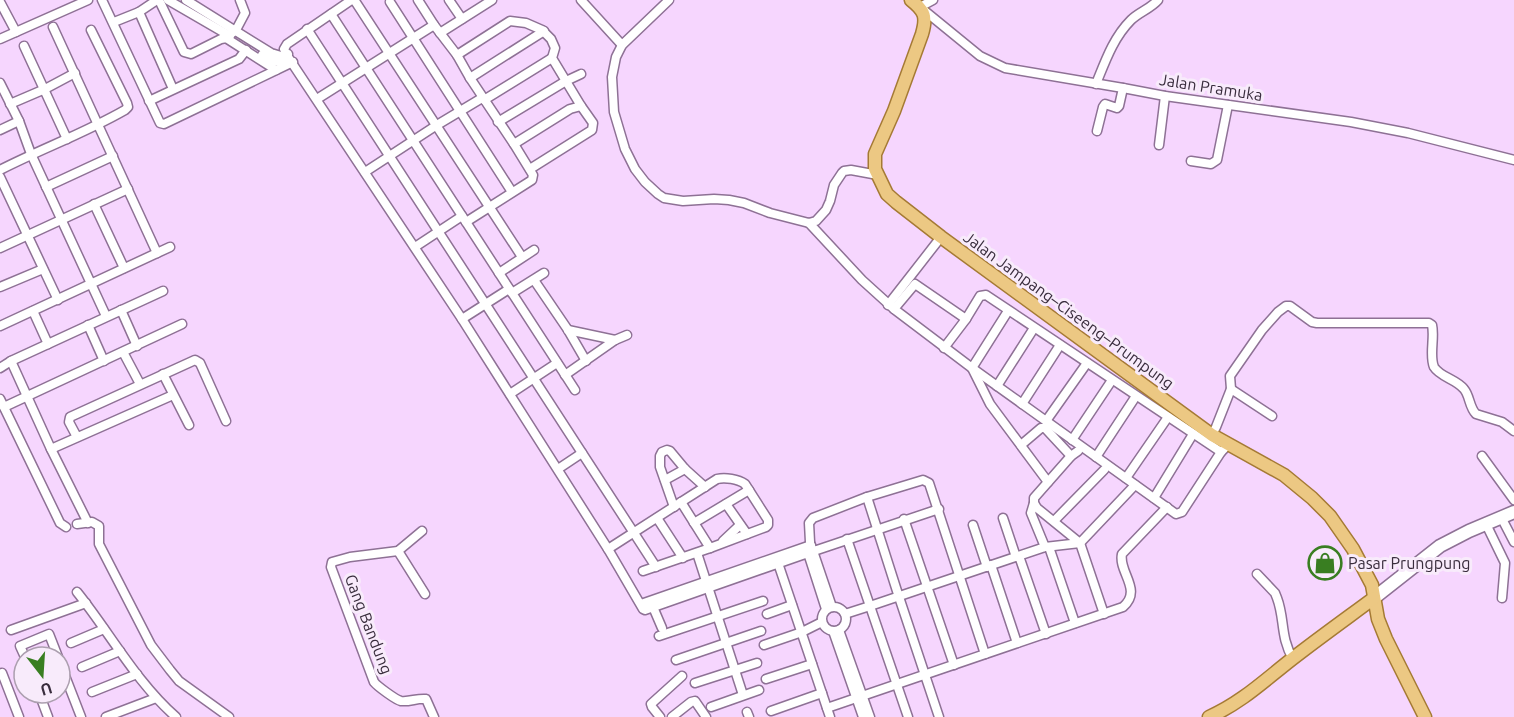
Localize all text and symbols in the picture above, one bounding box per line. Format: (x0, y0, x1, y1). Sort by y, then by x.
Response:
street label: Jalan Pramuka (1158, 70, 1264, 104)
street label: Jalan Jampang–Ciseeng–Prumpung (961, 228, 1177, 392)
shop icon: Pasar Prungpung (1307, 545, 1343, 581)
place label: Pasar Prungpung (1348, 554, 1470, 572)
street label: Gang Bandung (342, 572, 396, 676)
north arrow (12, 645, 72, 705)
text: U (38, 679, 54, 700)

